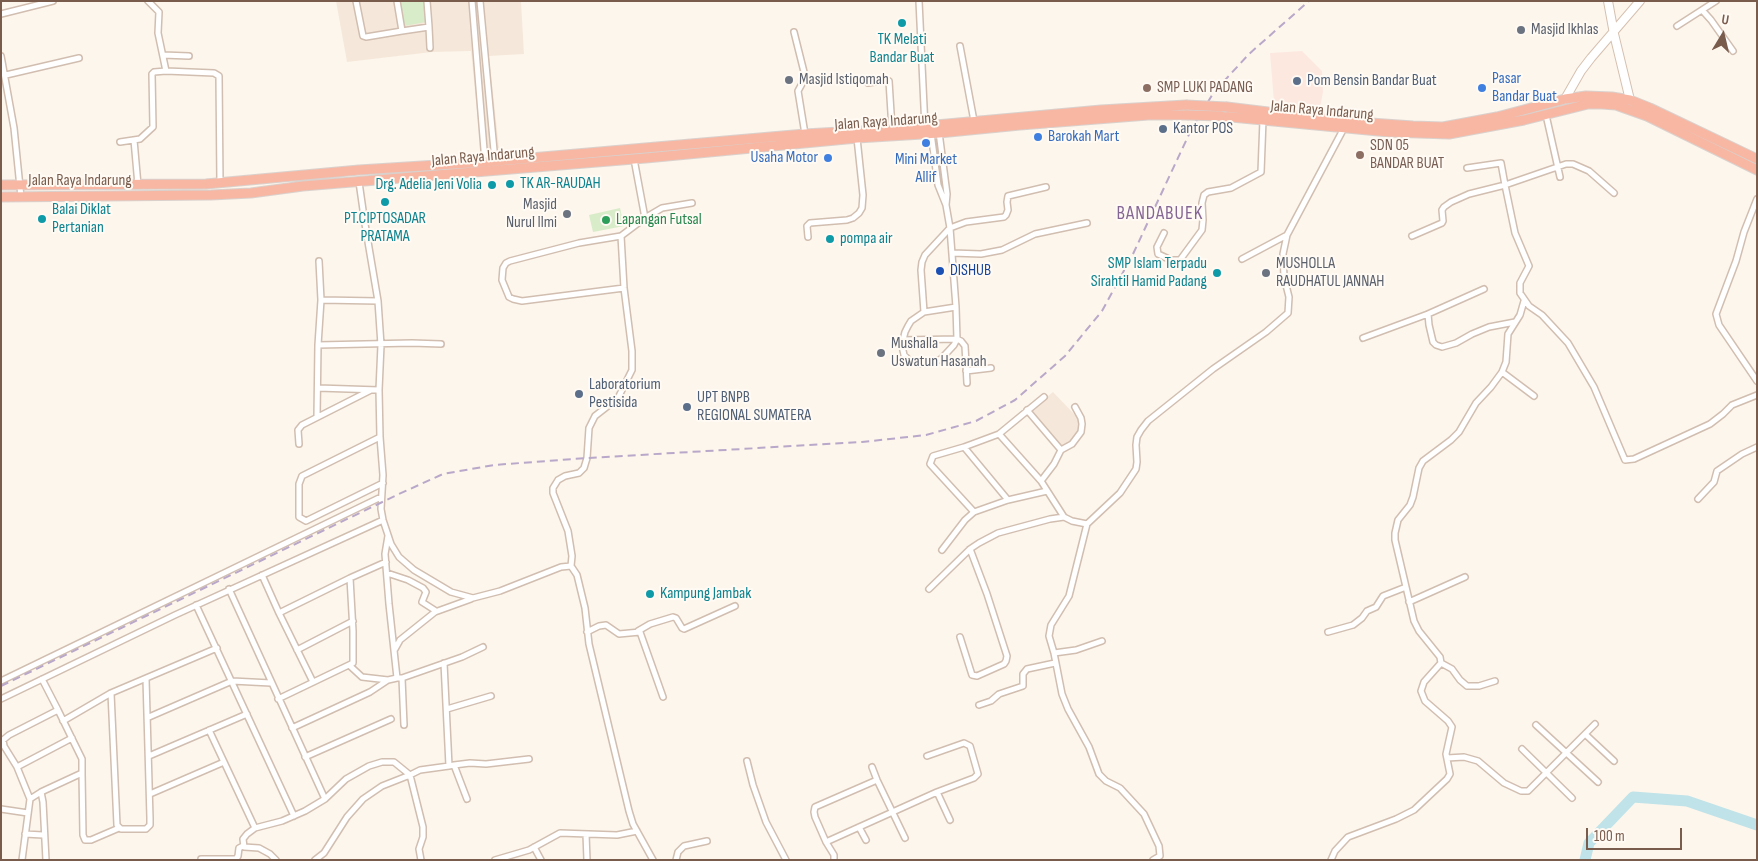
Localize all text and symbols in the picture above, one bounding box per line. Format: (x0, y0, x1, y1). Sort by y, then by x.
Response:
north arrow (1698, 10, 1748, 60)
text: U (1720, 11, 1730, 29)
marker: TK Melati Bandar Buat (896, 17, 908, 29)
place label: Masjid Ikhlas (1531, 20, 1599, 40)
marker: Masjid Ikhlas (1515, 24, 1527, 36)
place label: TK Melati Bandar Buat (870, 30, 934, 68)
place label: Pasar Bandar Buat (1492, 69, 1557, 107)
place label: Masjid Istiqomah (799, 70, 889, 90)
place label: Pom Bensin Bandar Buat (1307, 71, 1437, 91)
marker: Masjid Istiqomah (783, 74, 795, 86)
marker: Pom Bensin Bandar Buat (1291, 75, 1303, 87)
place label: SMP LUKI PADANG (1157, 78, 1253, 98)
marker: SMP LUKI PADANG (1141, 82, 1153, 94)
marker: Pasar Bandar Buat (1476, 82, 1488, 94)
street label: Jalan Raya Indarung (1270, 97, 1374, 125)
street label: Jalan Raya Indarung (834, 109, 938, 135)
place label: Kantor POS (1173, 119, 1233, 139)
marker: Kantor POS (1157, 123, 1169, 135)
place label: Barokah Mart (1048, 127, 1119, 147)
marker: Barokah Mart (1032, 131, 1044, 143)
place label: SDN 05 BANDAR BUAT (1370, 136, 1444, 174)
marker: Mini Market Allif (920, 137, 932, 149)
street label: Jalan Raya Indarung (431, 143, 535, 171)
place label: Usaha Motor (751, 148, 818, 168)
marker: SDN 05 BANDAR BUAT (1354, 149, 1366, 161)
place label: Mini Market Allif (895, 150, 957, 188)
marker: Usaha Motor (822, 152, 834, 164)
street label: Jalan Raya Indarung (28, 171, 132, 191)
place label: TK AR-RAUDAH (520, 174, 601, 194)
place label: Drg. Adelia Jeni Volia (375, 175, 482, 195)
marker: TK AR-RAUDAH (504, 178, 516, 190)
marker: Drg. Adelia Jeni Volia (486, 179, 498, 191)
place label: Masjid Nurul Ilmi (506, 195, 557, 233)
marker: PT.CIPTOSADAR PRATAMA (379, 196, 391, 208)
place label: Balai Diklat Pertanian (52, 200, 111, 238)
district label: BANDABUEK (1115, 203, 1205, 225)
marker: Masjid Nurul Ilmi (561, 208, 573, 220)
place label: PT.CIPTOSADAR PRATAMA (344, 209, 426, 247)
place label: Lapangan Futsal (616, 210, 702, 230)
marker: Balai Diklat Pertanian (36, 213, 48, 225)
marker: Lapangan Futsal (600, 214, 612, 226)
place label: pompa air (840, 229, 893, 249)
marker: pompa air (824, 233, 836, 245)
place label: SMP Islam Terpadu Sirahtil Hamid Padang (1091, 254, 1207, 292)
place label: MUSHOLLA RAUDHATUL JANNAH (1276, 254, 1384, 292)
place label: DISHUB (950, 261, 991, 281)
marker: DISHUB (934, 265, 946, 277)
marker: SMP Islam Terpadu Sirahtil Hamid Padang (1211, 267, 1223, 279)
marker: MUSHOLLA RAUDHATUL JANNAH (1260, 267, 1272, 279)
place label: Mushalla Uswatun Hasanah (891, 334, 987, 372)
marker: Mushalla Uswatun Hasanah (875, 347, 887, 359)
place label: Laboratorium Pestisida (589, 375, 661, 413)
marker: Laboratorium Pestisida (573, 388, 585, 400)
place label: UPT BNPB REGIONAL SUMATERA (697, 388, 811, 426)
marker: UPT BNPB REGIONAL SUMATERA (681, 401, 693, 413)
place label: Kampung Jambak (660, 584, 751, 604)
marker: Kampung Jambak (644, 588, 656, 600)
scale bar (1588, 818, 1684, 850)
text: 100 m (1594, 827, 1625, 846)

